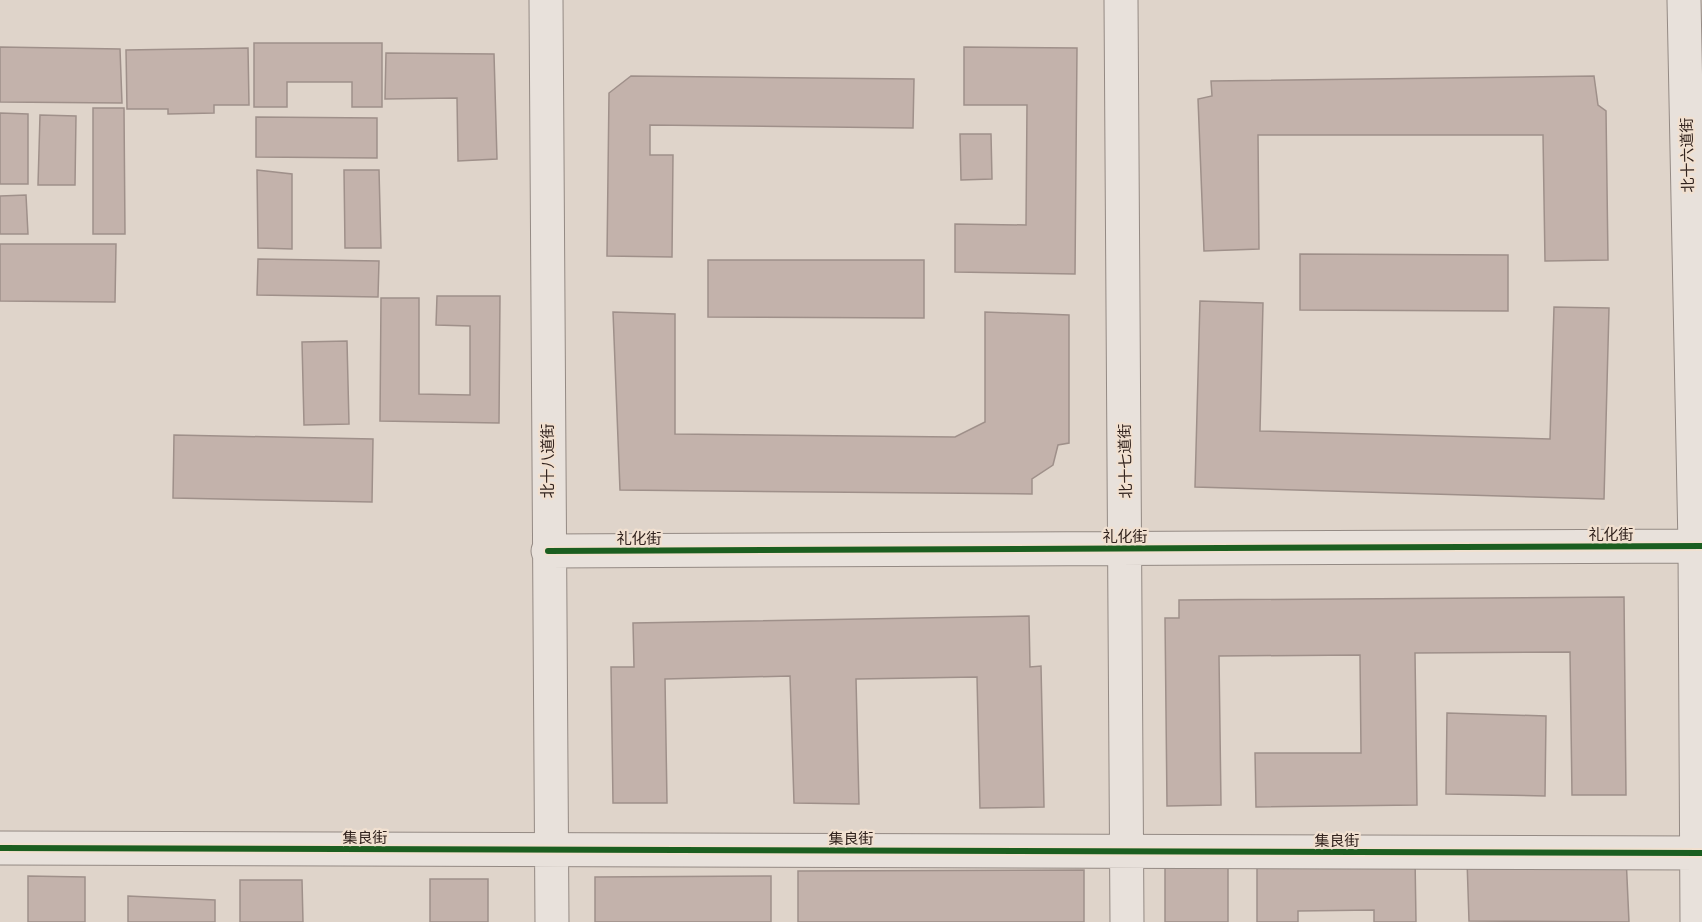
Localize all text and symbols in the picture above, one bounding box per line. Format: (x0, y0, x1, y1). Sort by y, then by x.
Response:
street label: 北十六道街 (1677, 117, 1697, 193)
street label: 北十八道街 (538, 423, 557, 499)
street label: 北十七道街 (1115, 423, 1135, 499)
street label: 礼化街 (1588, 525, 1634, 544)
street label: 礼化街 (1102, 527, 1148, 546)
street label: 礼化街 (616, 529, 662, 548)
street label: 集良街 (342, 828, 388, 847)
street label: 集良街 (828, 829, 874, 848)
street label: 集良街 (1314, 831, 1360, 850)

